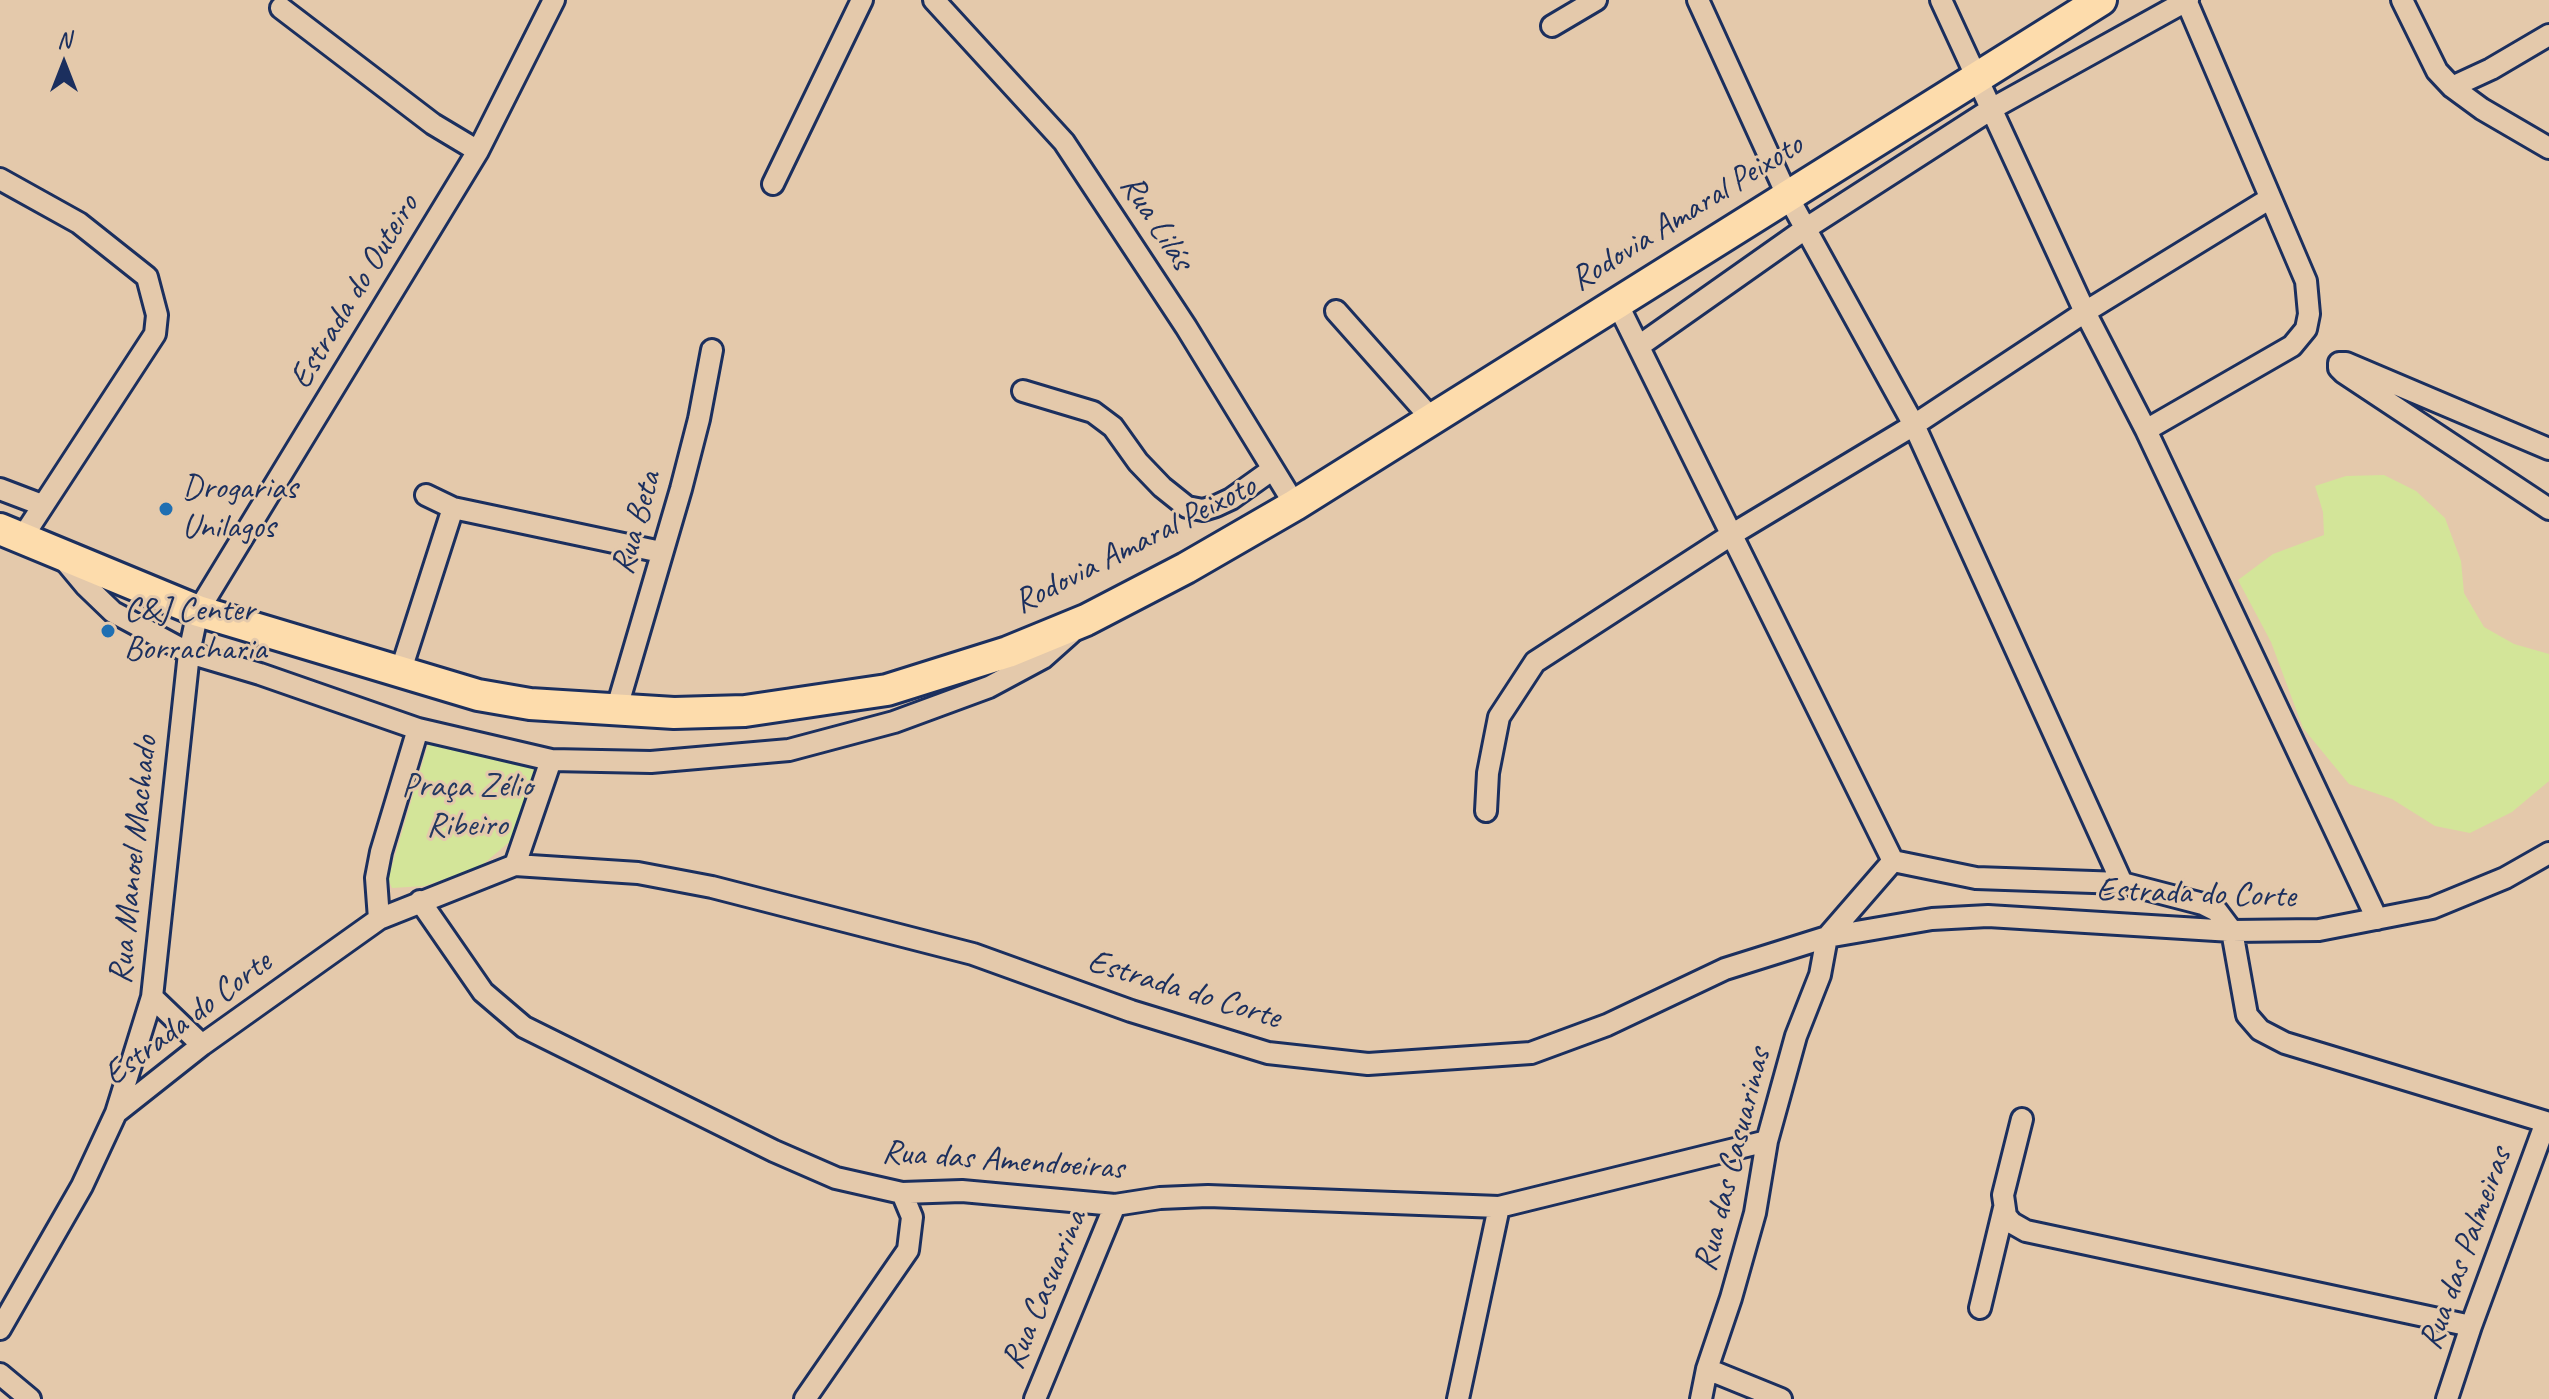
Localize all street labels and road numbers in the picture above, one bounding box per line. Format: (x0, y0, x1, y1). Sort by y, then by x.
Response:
street label: Rodovia Amaral Peixoto (1563, 125, 1811, 301)
street label: Rua Lilás (1110, 168, 1202, 278)
street label: Estrada do Outeiro (281, 188, 429, 396)
street label: Rodovia Amaral Peixoto (1007, 466, 1263, 624)
street label: Rua Beta (603, 467, 671, 579)
street label: Rua Manoel Machado (101, 734, 167, 986)
street label: Estrada do Corte (2096, 870, 2296, 918)
street label: Estrada do Corte (1083, 941, 1285, 1039)
street label: Estrada do Corte (96, 943, 280, 1095)
street label: Rua das Casuarinas (1686, 1045, 1780, 1275)
street label: Rua das Amendoeiras (881, 1132, 1125, 1190)
street label: Rua das Palmeiras (2411, 1143, 2521, 1355)
street label: Rua Casuarina (993, 1205, 1097, 1375)

